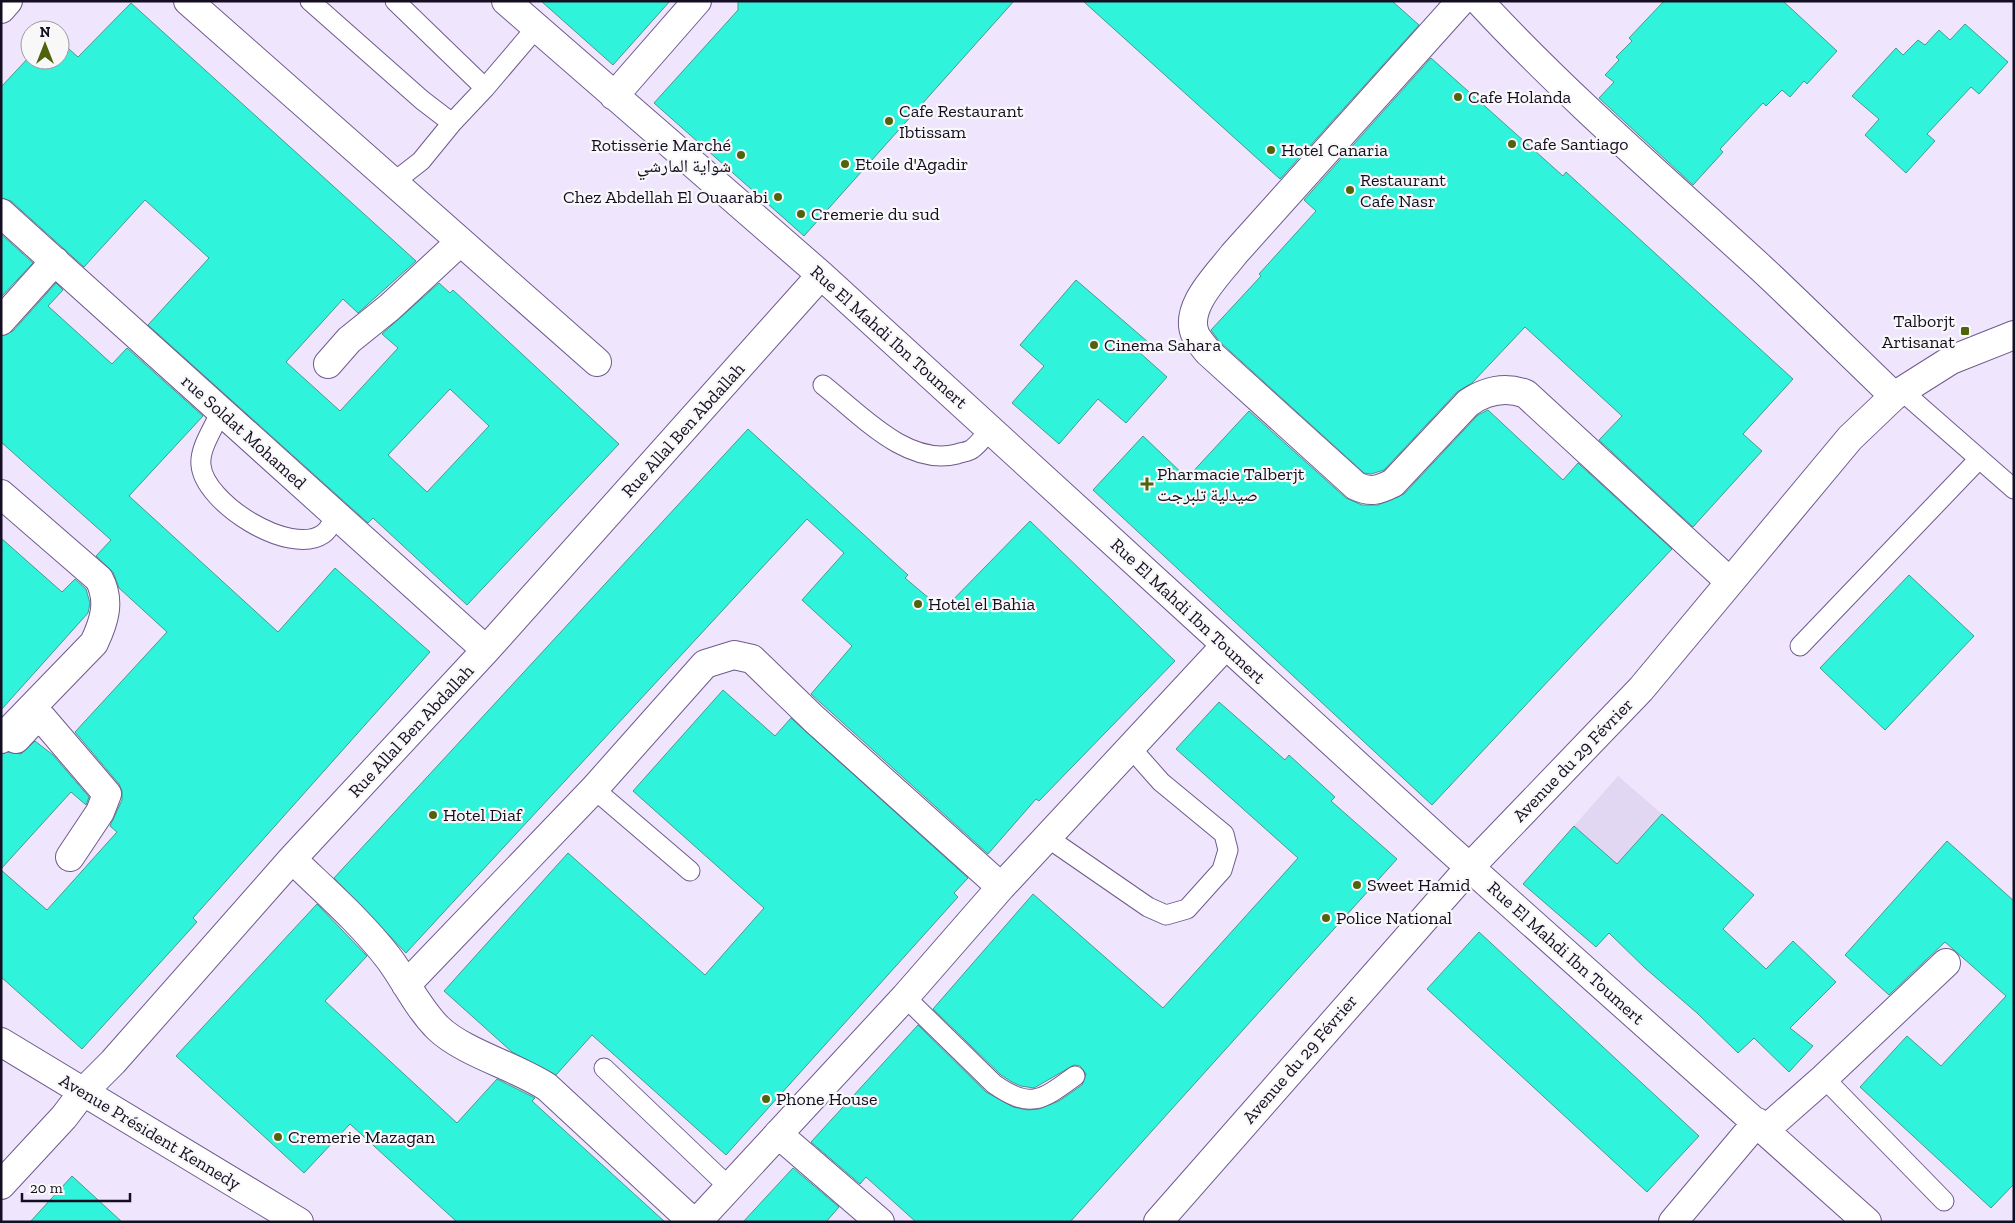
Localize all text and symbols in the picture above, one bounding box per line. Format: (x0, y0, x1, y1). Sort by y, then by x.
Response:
north arrow (20, 20, 70, 70)
text: N (40, 24, 51, 41)
place label: Cafe Holanda (1468, 86, 1572, 108)
marker: Cafe Holanda (1452, 91, 1464, 103)
place label: Cafe Restaurant Ibtissam (899, 100, 1024, 143)
marker: Cafe Restaurant Ibtissam (883, 115, 895, 127)
place label: Cafe Santiago (1522, 133, 1629, 155)
place label: Rotisserie Marché شواية المارشي (591, 134, 731, 181)
marker: Cafe Santiago (1506, 138, 1518, 150)
place label: Hotel Canaria (1281, 139, 1388, 161)
marker: Hotel Canaria (1265, 144, 1277, 156)
marker: Rotisserie Marché شواية المارشي (735, 149, 747, 161)
place label: Etoile d'Agadir (855, 153, 968, 175)
marker: Etoile d'Agadir (839, 158, 851, 170)
place label: Restaurant Cafe Nasr (1360, 169, 1446, 212)
marker: Restaurant Cafe Nasr (1344, 184, 1356, 196)
place label: Chez Abdellah El Ouaarabi (563, 186, 768, 208)
marker: Chez Abdellah El Ouaarabi (772, 191, 784, 203)
place label: Cremerie du sud (811, 203, 940, 225)
marker: Cremerie du sud (795, 208, 807, 220)
street label: Rue El Mahdi Ibn Toumert (806, 261, 972, 414)
place label: Talborjt Artisanat (1882, 310, 1955, 353)
marker: Talborjt Artisanat (1959, 325, 1971, 337)
place label: Cinema Sahara (1104, 334, 1221, 356)
marker: Cinema Sahara (1088, 339, 1100, 351)
street label: Rue Allal Ben Abdallah (617, 358, 749, 502)
street label: rue Soldat Mohamed (177, 370, 311, 494)
place label: Pharmacie Talberjt صيدلية تلبرجت (1157, 463, 1305, 506)
marker: Pharmacie Talberjt صيدلية تلبرجت (1141, 478, 1153, 490)
street label: Rue El Mahdi Ibn Toumert (1106, 533, 1270, 689)
place label: Hotel el Bahia (928, 593, 1035, 615)
marker: Hotel el Bahia (912, 598, 924, 610)
street label: Rue Allal Ben Abdallah (344, 660, 478, 802)
street label: Avenue du 29 Février (1508, 693, 1638, 827)
place label: Hotel Diaf (443, 804, 523, 826)
marker: Hotel Diaf (427, 809, 439, 821)
place label: Sweet Hamid (1367, 874, 1470, 896)
street label: Rue El Mahdi Ibn Toumert (1483, 877, 1649, 1030)
marker: Sweet Hamid (1351, 879, 1363, 891)
place label: Police National (1336, 907, 1452, 929)
marker: Police National (1320, 912, 1332, 924)
street label: Avenue du 29 Février (1238, 990, 1362, 1128)
street label: Avenue Président Kennedy (55, 1069, 245, 1195)
place label: Phone House (776, 1088, 877, 1110)
marker: Phone House (760, 1093, 772, 1105)
place label: Cremerie Mazagan (288, 1126, 436, 1148)
marker: Cremerie Mazagan (272, 1131, 284, 1143)
scale bar (22, 1170, 130, 1202)
text: 20 m (30, 1179, 63, 1197)

